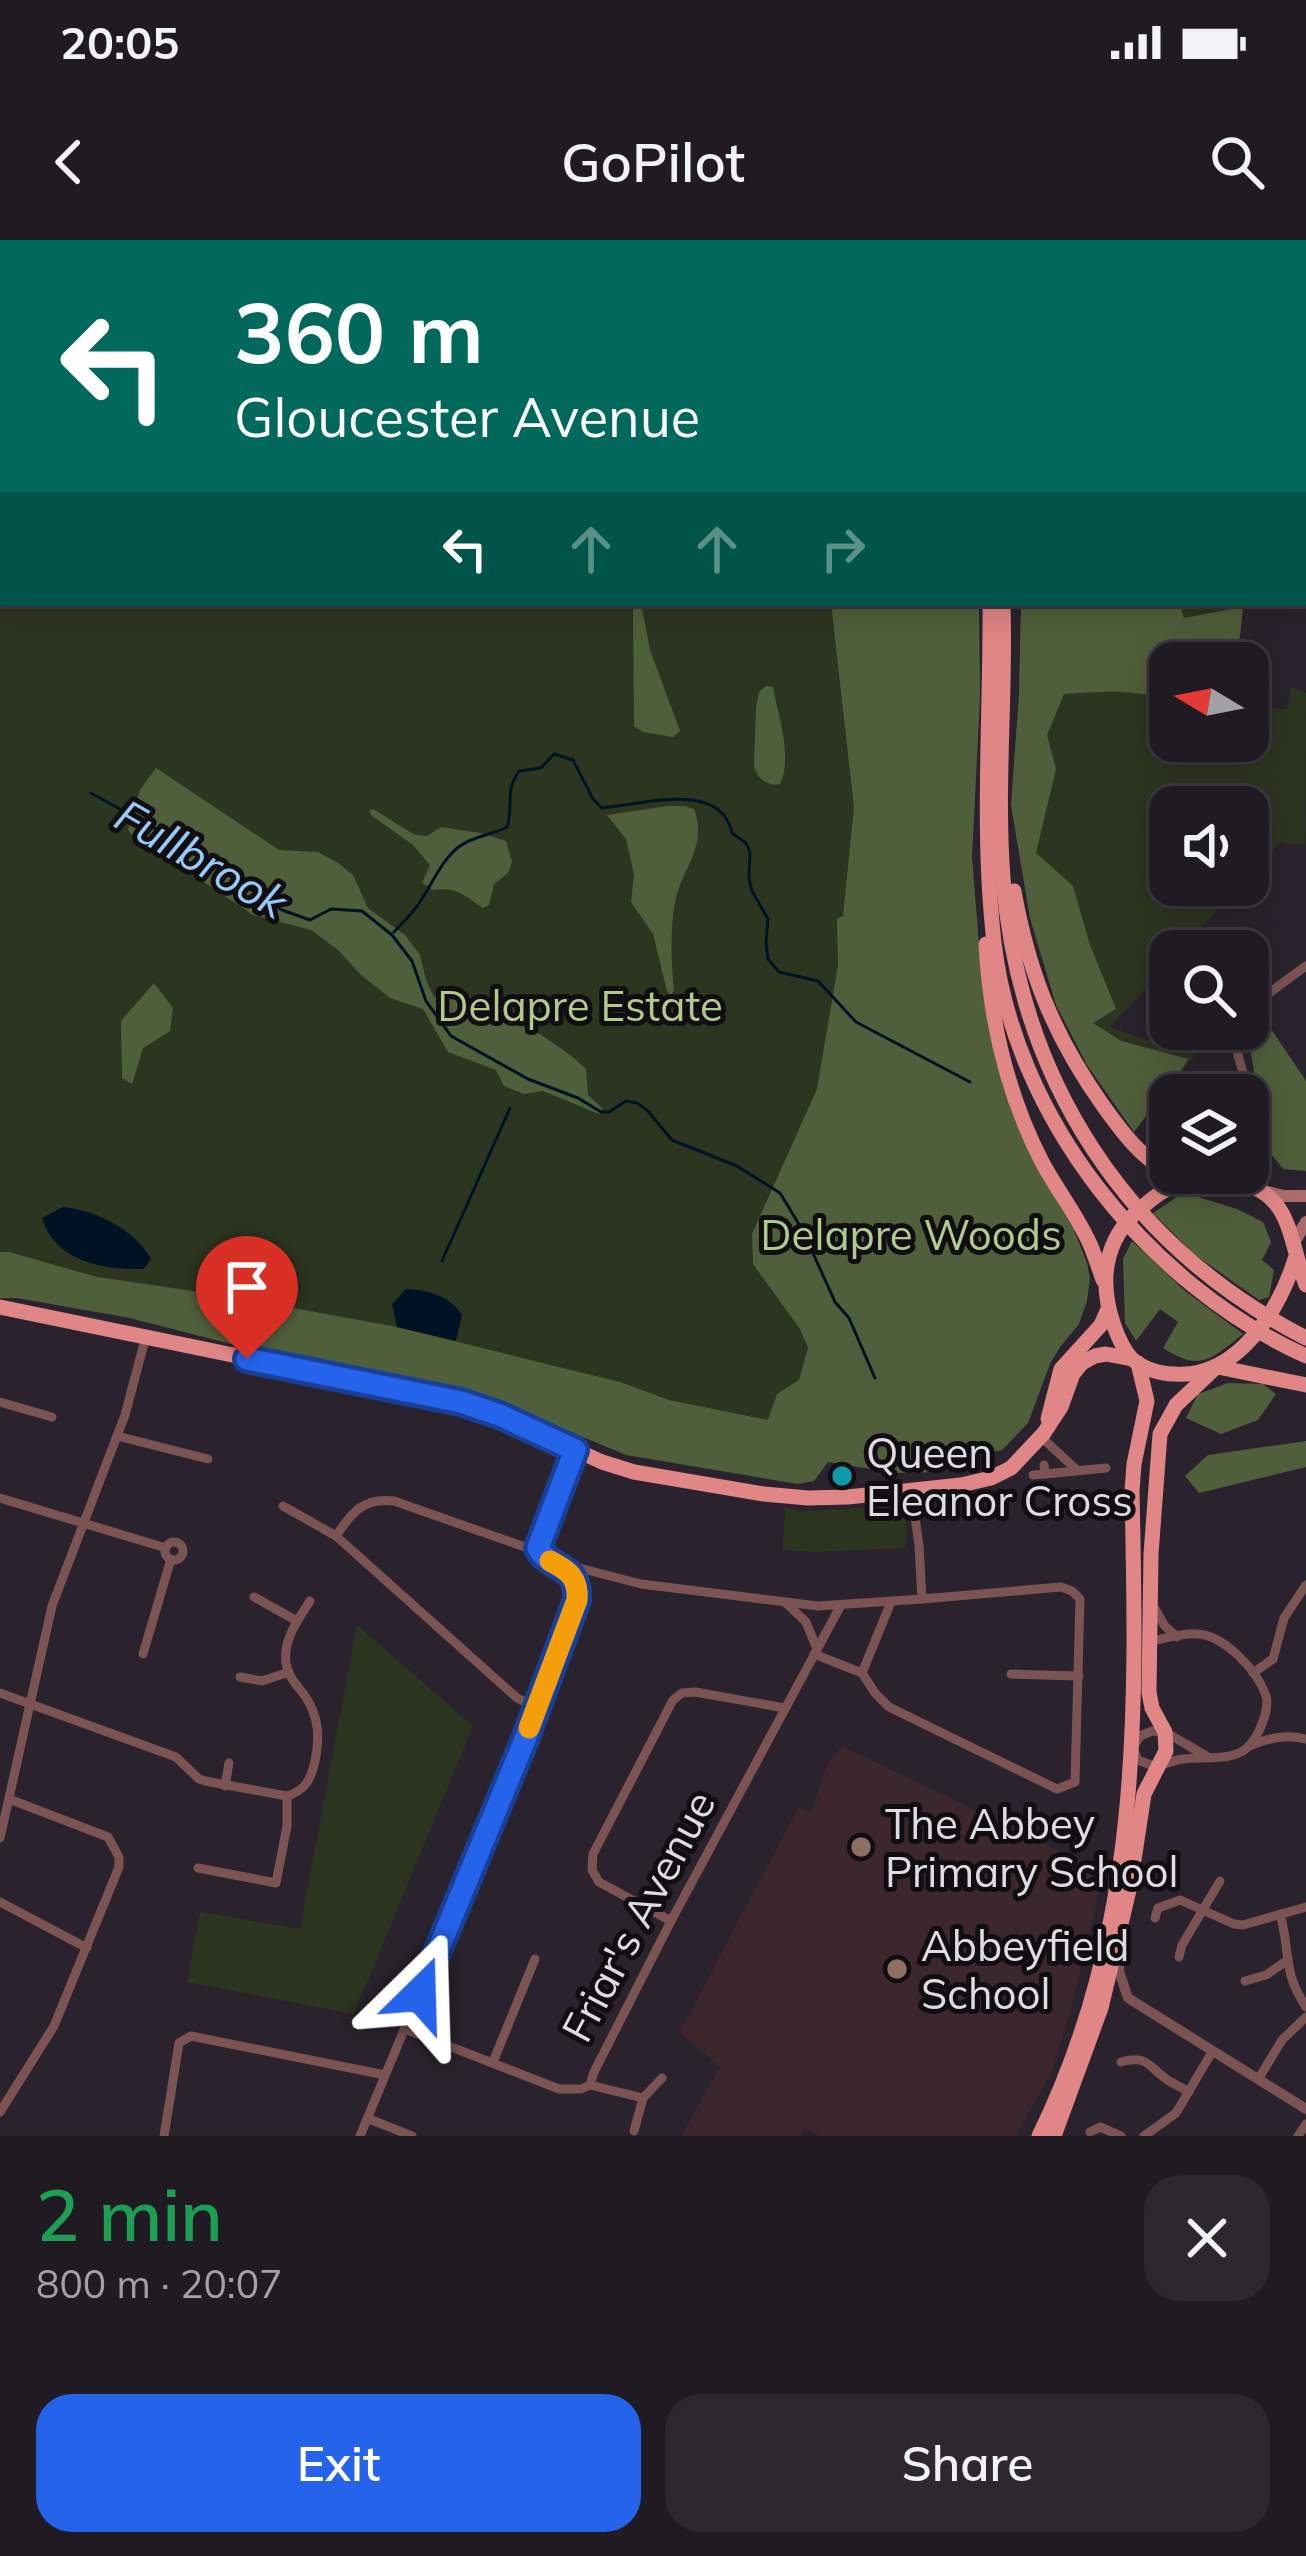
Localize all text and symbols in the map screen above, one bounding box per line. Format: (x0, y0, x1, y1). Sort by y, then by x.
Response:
text: 20:05 (60, 14, 179, 70)
text: GoPilot (561, 128, 745, 196)
icon: back (36, 129, 102, 195)
icon: search (1204, 129, 1270, 195)
text: 360 m (234, 279, 484, 384)
icon: left (36, 288, 192, 444)
text: Gloucester Avenue (234, 383, 700, 451)
icon: left (432, 516, 498, 582)
icon: ahead (558, 516, 624, 582)
icon: ahead (684, 516, 750, 582)
icon: right (810, 516, 876, 582)
north arrow (1149, 642, 1269, 762)
map controls (1149, 642, 1269, 1194)
water label: Fullbrook (106, 786, 300, 931)
button: sound (1149, 786, 1269, 906)
button: search (1149, 930, 1269, 1050)
park label: Delapre Estate (437, 979, 723, 1032)
button: layers (1149, 1074, 1269, 1194)
park label: Delapre Woods (760, 1208, 1062, 1261)
pin (196, 1236, 298, 1359)
icon: arrive (214, 1254, 280, 1320)
place label: Queen Eleanor Cross (866, 1426, 1133, 1527)
marker: Queen Eleanor Cross (829, 1463, 855, 1489)
street label: Friar's Avenue (550, 1782, 726, 2050)
place label: The Abbey Primary School (885, 1797, 1179, 1898)
marker: The Abbey Primary School (848, 1834, 874, 1860)
place label: Abbeyfield School (921, 1919, 1130, 2020)
position arrow (357, 1931, 483, 2057)
marker: Abbeyfield School (884, 1956, 910, 1982)
text: 2 min (36, 2169, 223, 2259)
button: close (1144, 2175, 1270, 2301)
text: 800 m · 20:07 (36, 2259, 282, 2308)
button: Exit (36, 2394, 641, 2532)
button: Share (665, 2394, 1270, 2532)

